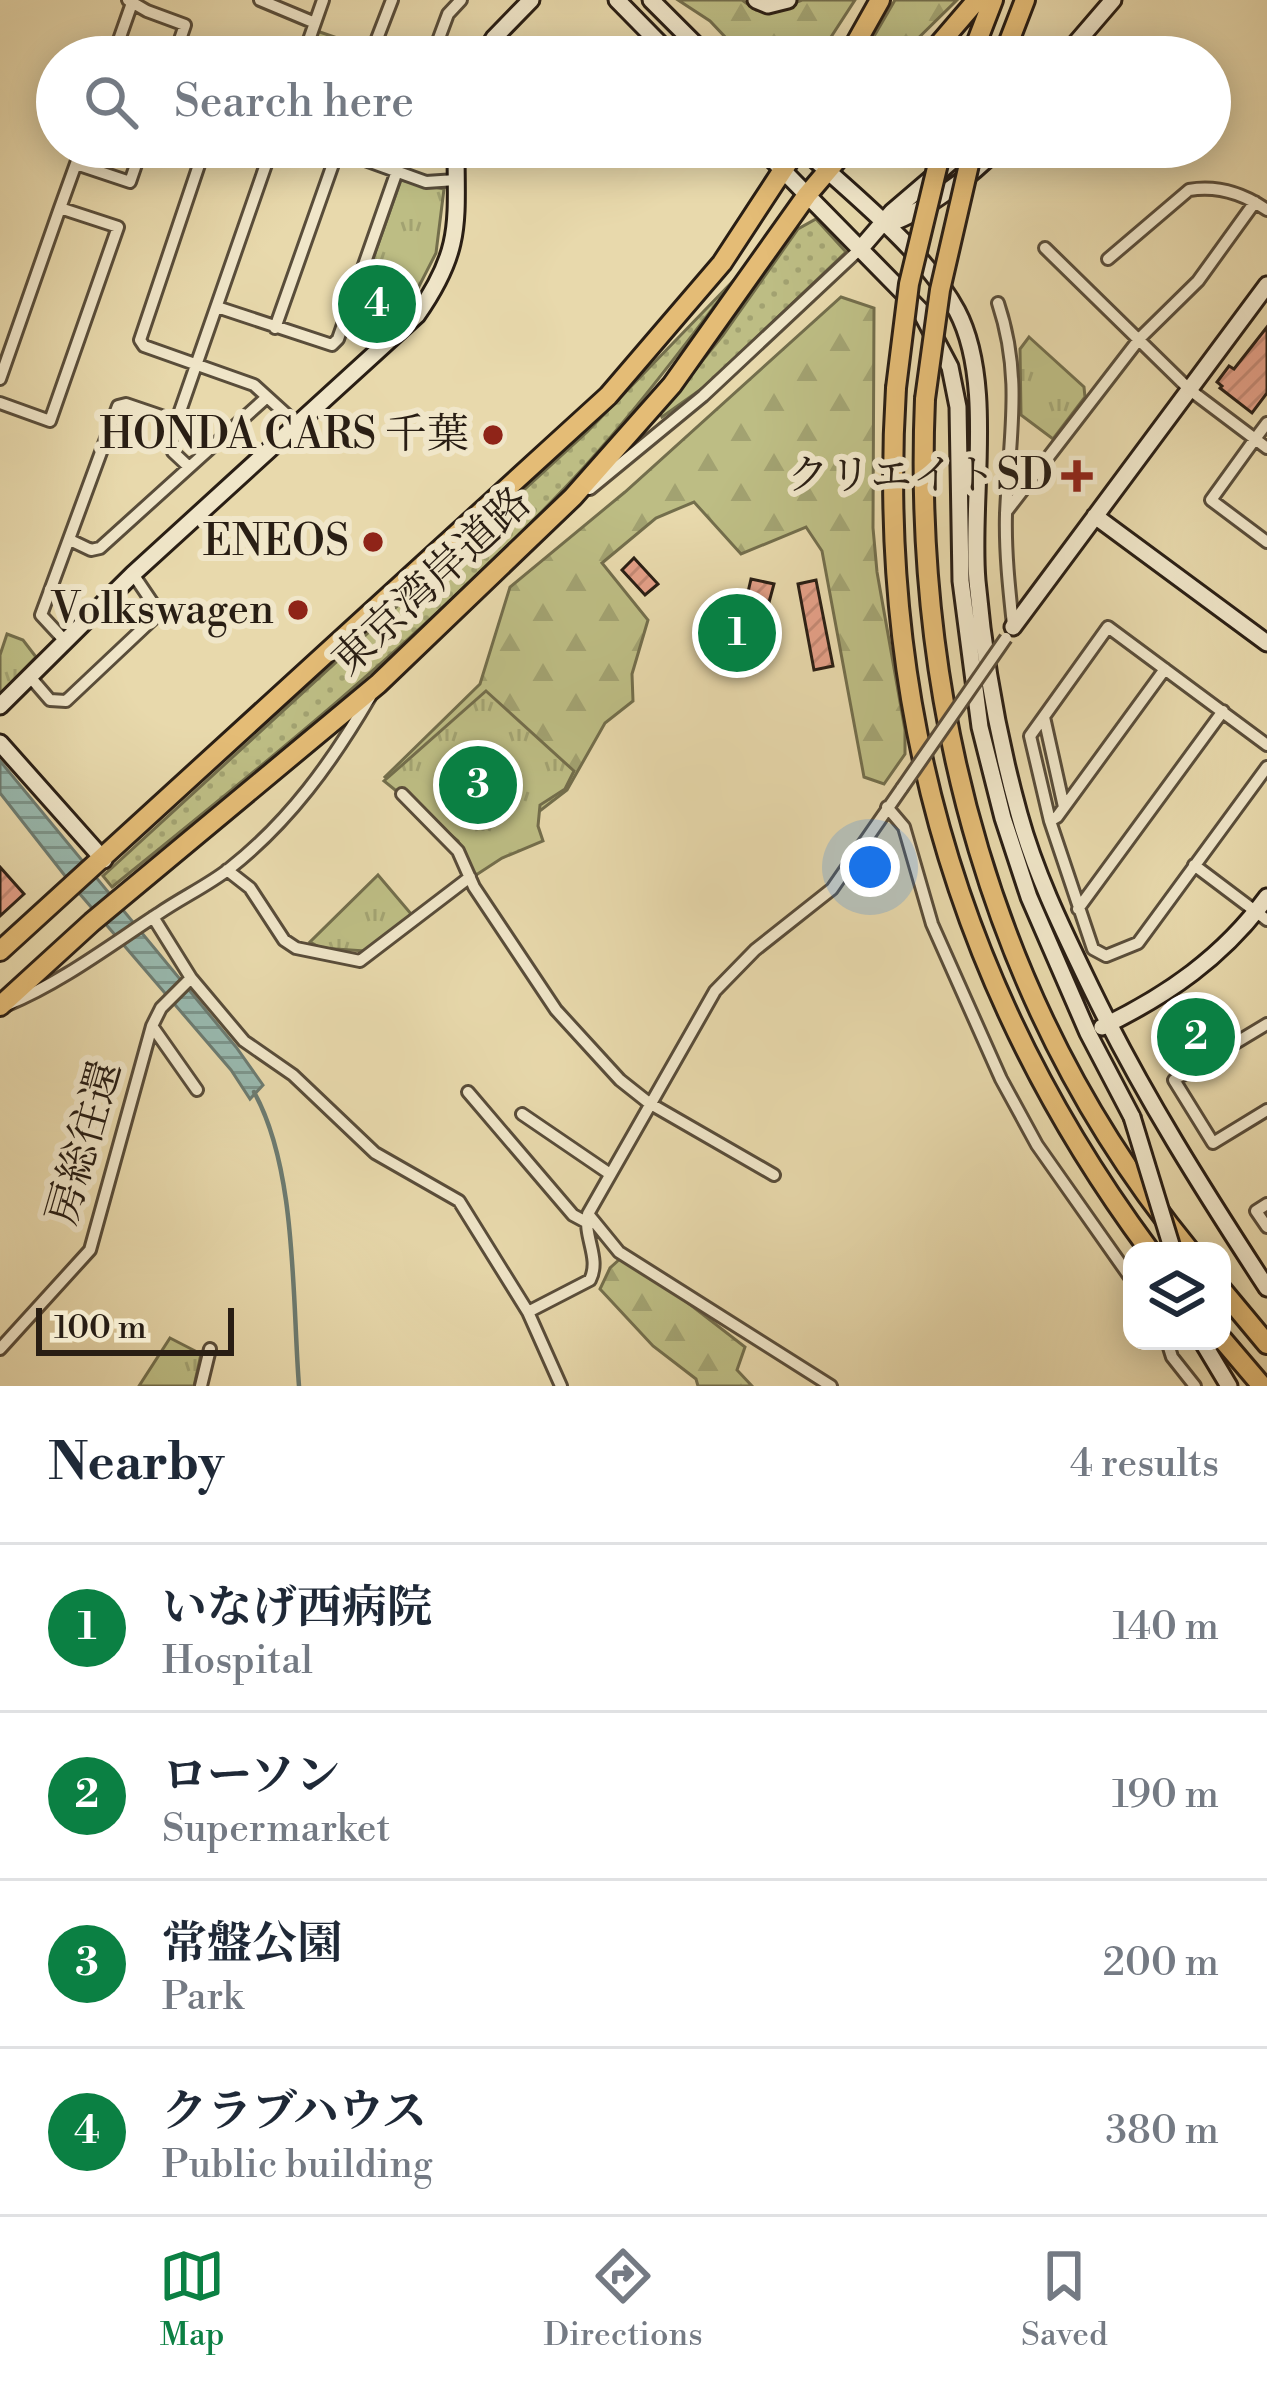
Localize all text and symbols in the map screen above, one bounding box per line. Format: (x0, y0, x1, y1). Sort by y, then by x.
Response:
search box (36, 36, 1231, 168)
icon: search (78, 69, 144, 135)
text: Search here (174, 74, 414, 131)
pin: 4 (338, 259, 416, 349)
place label: HONDA CARS 千葉 (99, 409, 469, 462)
marker: HONDA CARS 千葉 (480, 422, 506, 448)
place label: クリエイトSD (787, 450, 1053, 503)
marker: クリエイトSD (1064, 463, 1090, 489)
street label: 東京湾岸道路 (322, 477, 542, 687)
place label: ENEOS (203, 516, 349, 569)
marker: ENEOS (360, 529, 386, 555)
place label: Volkswagen (50, 584, 274, 638)
pin: 1 (698, 588, 776, 678)
marker: Volkswagen (285, 597, 311, 623)
pin: 3 (439, 740, 517, 830)
your location (840, 837, 900, 897)
pin: 2 (1157, 992, 1235, 1082)
street label: 房総往還 (36, 1055, 134, 1231)
map controls (1123, 1242, 1231, 1350)
button: layers (1123, 1242, 1231, 1350)
scale bar (36, 1302, 234, 1355)
text: 100 m (54, 1308, 147, 1349)
text: Nearby (48, 1432, 224, 1496)
text: 4 results (1070, 1440, 1219, 1489)
text: いなげ西病院 (162, 1580, 432, 1637)
text: 1 (78, 1603, 96, 1652)
text: 140 m (1112, 1603, 1219, 1652)
text: Hospital (162, 1637, 313, 1686)
text: ローソン (162, 1748, 340, 1805)
text: 2 (75, 1771, 99, 1820)
text: 190 m (1112, 1771, 1219, 1820)
text: Supermarket (162, 1805, 390, 1854)
text: 常盤公園 (162, 1916, 342, 1973)
text: 3 (75, 1939, 99, 1988)
text: 200 m (1103, 1939, 1219, 1988)
text: Park (162, 1973, 243, 2022)
text: クラブハウス (162, 2084, 427, 2141)
text: 4 (74, 2107, 100, 2156)
text: 380 m (1106, 2107, 1219, 2156)
text: Public building (162, 2141, 433, 2190)
tab: Map (159, 2243, 225, 2356)
tab: Directions (544, 2243, 703, 2356)
tab: Saved (1021, 2243, 1108, 2356)

